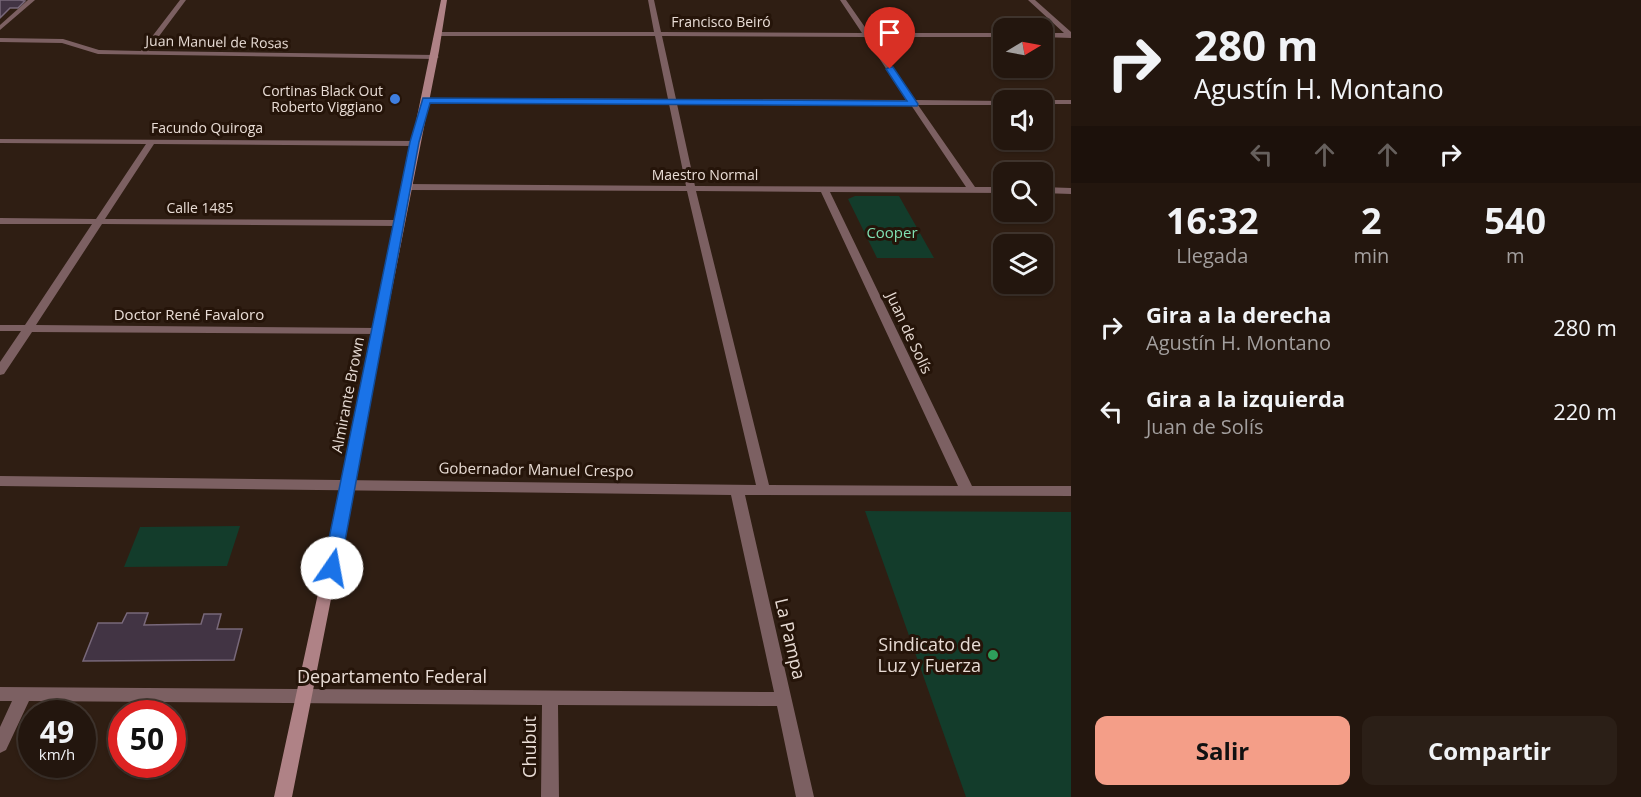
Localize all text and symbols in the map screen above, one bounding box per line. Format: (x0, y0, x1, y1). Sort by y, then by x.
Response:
pin (864, 7, 915, 69)
street label: Francisco Beiró (671, 12, 771, 31)
icon: arrive (873, 16, 906, 49)
text: 280 m (1194, 16, 1318, 73)
north arrow (993, 18, 1053, 78)
map controls (993, 18, 1053, 294)
icon: right (1095, 24, 1173, 102)
street label: Juan Manuel de Rosas (143, 31, 289, 52)
text: Agustín H. Montano (1194, 70, 1444, 107)
place label: Cortinas Black Out Roberto Viggiano (262, 81, 383, 116)
button: sound (993, 90, 1053, 150)
marker: Cortinas Black Out Roberto Viggiano (388, 92, 402, 106)
street label: Facundo Quiroga (151, 118, 263, 137)
icon: left (1245, 138, 1278, 171)
icon: ahead (1308, 138, 1341, 171)
icon: ahead (1371, 138, 1404, 171)
icon: right (1434, 138, 1467, 171)
button: search (993, 162, 1053, 222)
street label: Maestro Normal (652, 165, 758, 184)
text: 16:32 (1166, 196, 1259, 245)
text: 2 (1361, 196, 1382, 245)
text: 540 (1484, 196, 1546, 245)
street label: Calle 1485 (166, 198, 234, 217)
park label: Cooper (866, 222, 918, 242)
button: layers (993, 234, 1053, 294)
text: Llegada (1176, 242, 1248, 269)
text: min (1353, 242, 1389, 269)
text: m (1506, 242, 1524, 269)
street label: Juan de Solís (881, 287, 938, 377)
text: Gira a la derecha (1146, 299, 1331, 329)
street label: Doctor René Favaloro (114, 304, 264, 324)
icon: right (1095, 311, 1128, 344)
text: 280 m (1553, 312, 1617, 342)
text: Agustín H. Montano (1146, 329, 1331, 356)
street label: Almirante Brown (326, 335, 368, 455)
text: Gira a la izquierda (1146, 383, 1345, 413)
icon: left (1095, 395, 1128, 428)
text: 220 m (1553, 396, 1617, 426)
text: Juan de Solís (1146, 413, 1264, 440)
street label: Gobernador Manuel Crespo (438, 457, 634, 481)
position arrow (300, 536, 364, 600)
street label: La Pampa (770, 596, 812, 682)
place label: Sindicato de Luz y Fuerza (878, 632, 981, 677)
marker: Sindicato de Luz y Fuerza (986, 648, 1000, 662)
street label: Departamento Federal (297, 664, 487, 688)
speed limit sign: 50 (108, 700, 186, 778)
text: 49 (40, 711, 74, 752)
street label: Chubut (517, 716, 541, 778)
button: Salir (1095, 716, 1350, 785)
button: Compartir (1362, 716, 1617, 785)
text: km/h (39, 744, 75, 764)

